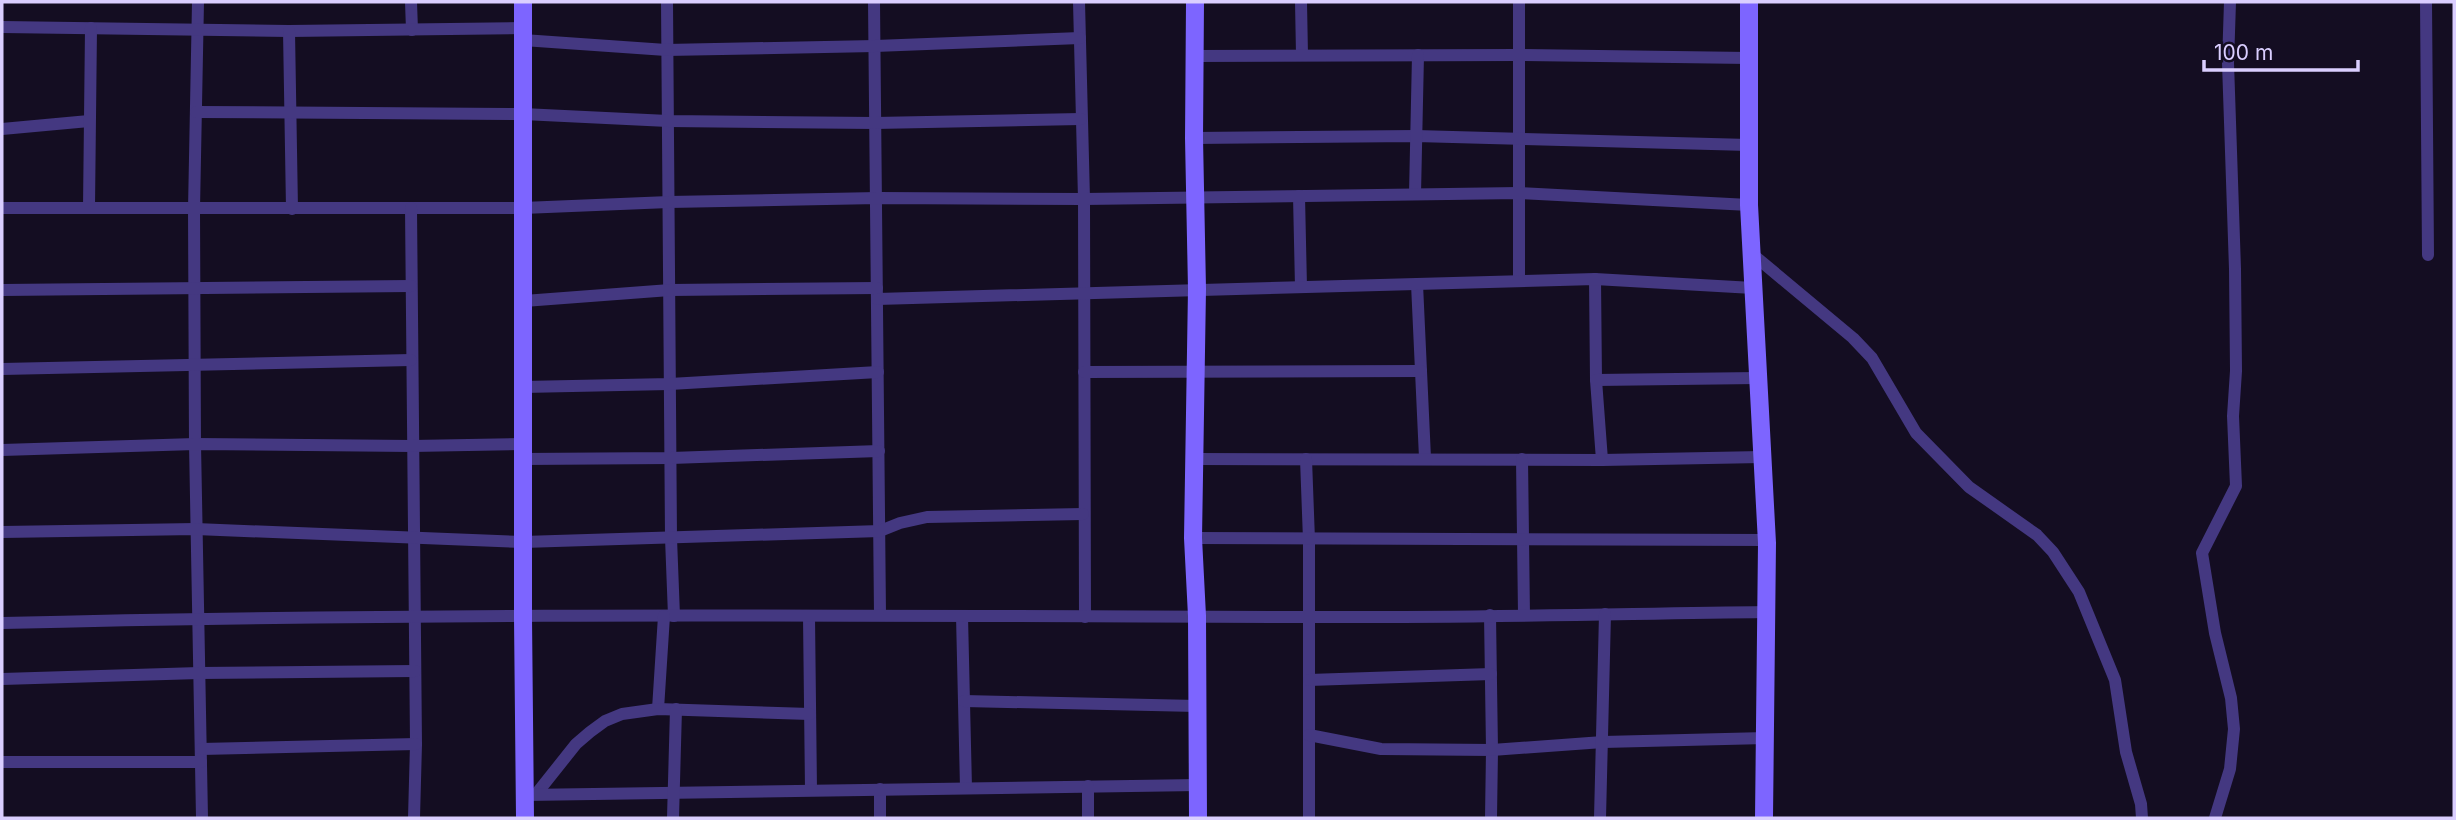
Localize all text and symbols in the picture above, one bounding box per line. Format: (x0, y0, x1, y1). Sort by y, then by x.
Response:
scale bar (2204, 28, 2358, 72)
text: 100 m (2214, 40, 2273, 65)

